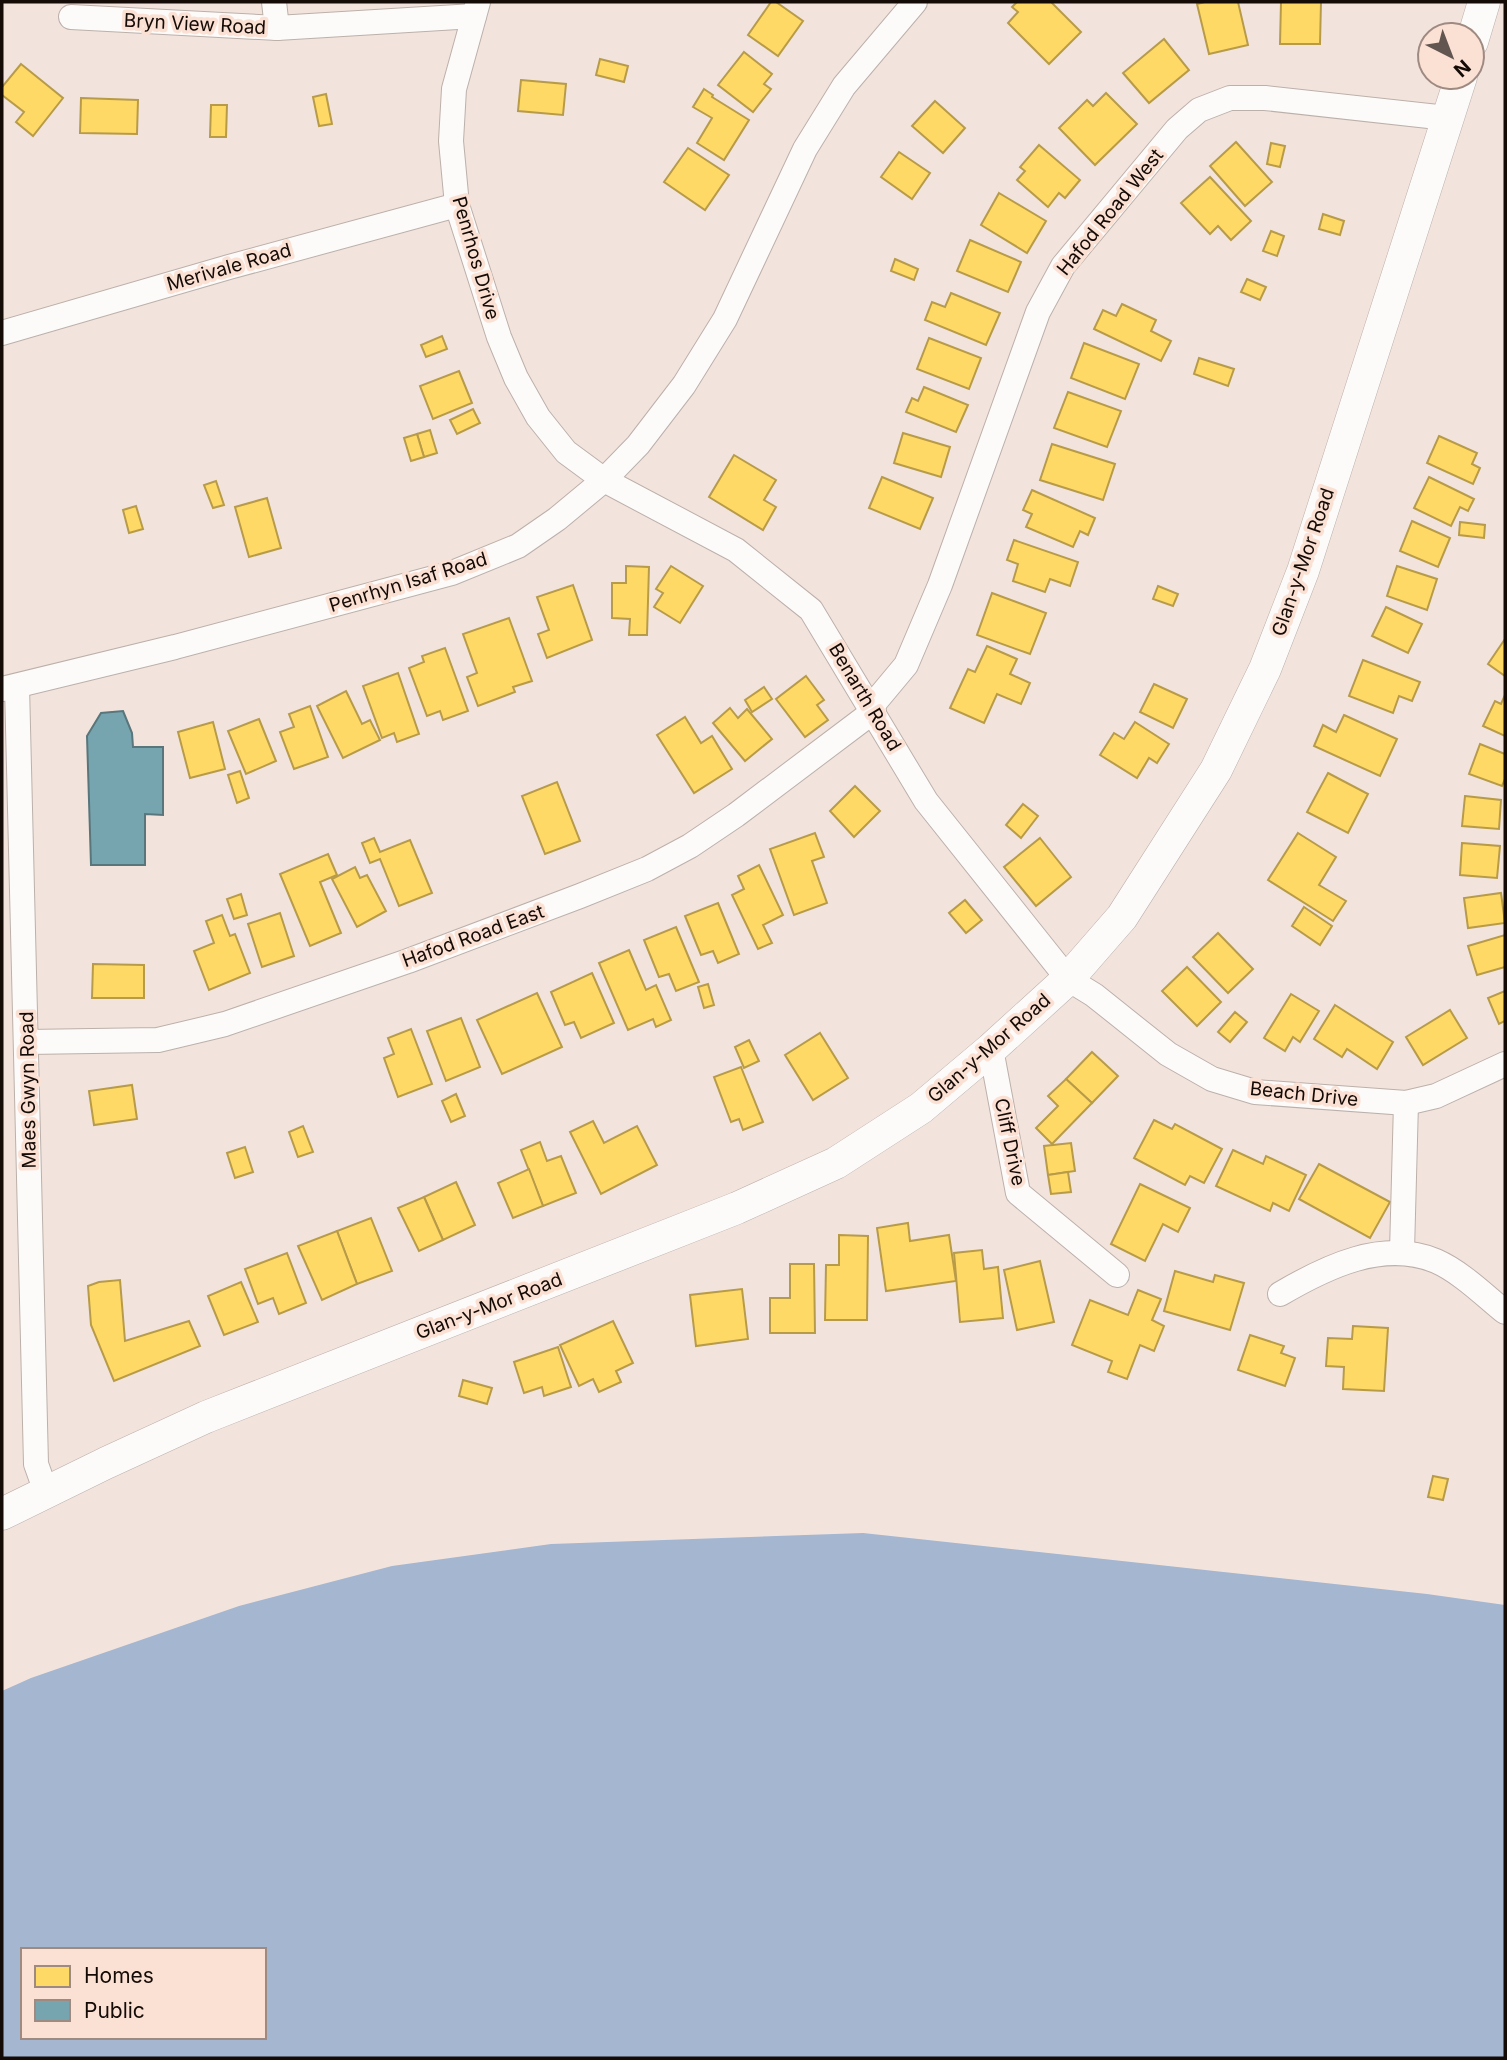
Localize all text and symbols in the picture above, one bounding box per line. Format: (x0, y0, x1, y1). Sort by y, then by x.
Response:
street label: Bryn View Road (123, 9, 267, 39)
north arrow (1416, 21, 1486, 91)
text: N (1449, 55, 1475, 82)
street label: Hafod Road West (1052, 144, 1168, 280)
street label: Penrhos Drive (447, 194, 505, 322)
street label: Merivale Road (164, 238, 294, 296)
street label: Glan-y-Mor Road (1267, 485, 1339, 639)
street label: Penrhyn Isaf Road (326, 547, 490, 617)
street label: Benarth Road (824, 639, 906, 755)
street label: Hafod Road East (399, 900, 547, 972)
street label: Glan-y-Mor Road (923, 988, 1055, 1108)
street label: Maes Gwyn Road (15, 1011, 41, 1169)
street label: Beach Drive (1249, 1077, 1359, 1111)
street label: Cliff Drive (990, 1096, 1030, 1188)
street label: Glan-y-Mor Road (413, 1267, 565, 1345)
legend (21, 1948, 266, 2039)
text: Homes (84, 1963, 154, 1988)
text: Public (84, 1998, 145, 2023)

